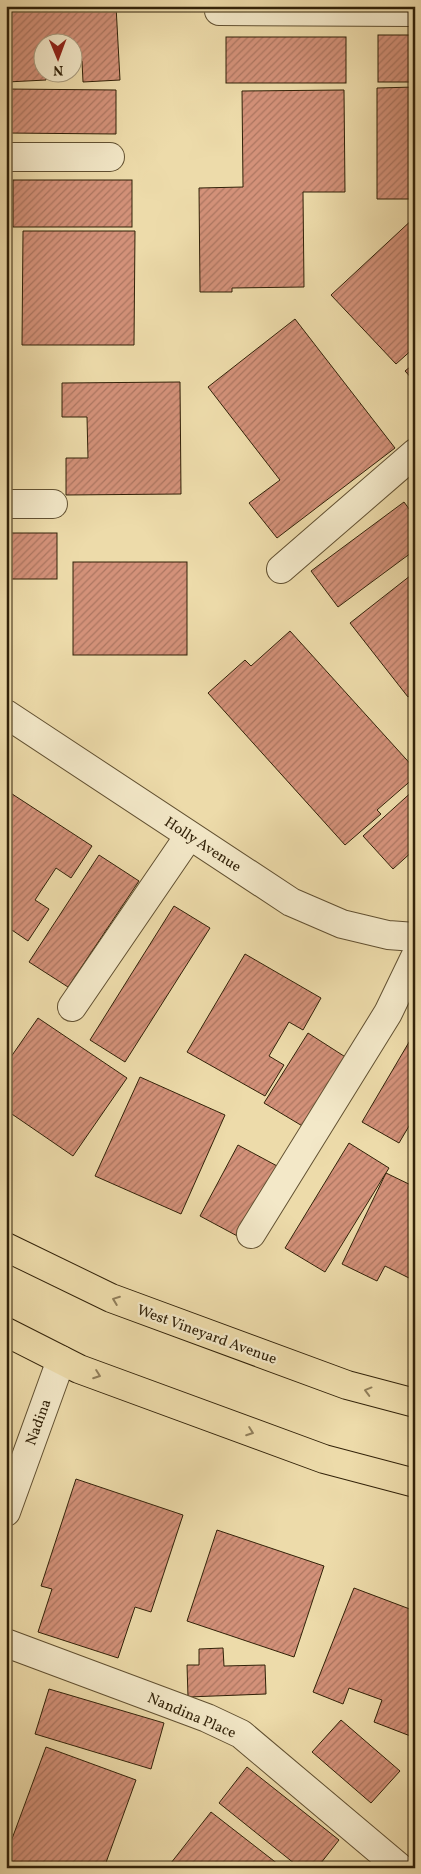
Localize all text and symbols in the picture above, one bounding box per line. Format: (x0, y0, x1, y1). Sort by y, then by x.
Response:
north arrow (32, 32, 82, 82)
text: N (53, 60, 63, 79)
street label: Holly Avenue (160, 813, 245, 878)
one-way arrow (112, 1296, 121, 1306)
street label: West Vineyard Avenue (134, 1300, 279, 1371)
one-way arrow (93, 1370, 101, 1380)
one-way arrow (364, 1386, 372, 1396)
street label: Nadina (21, 1396, 57, 1449)
one-way arrow (245, 1425, 254, 1436)
street label: Nandina Place (144, 1688, 239, 1744)

